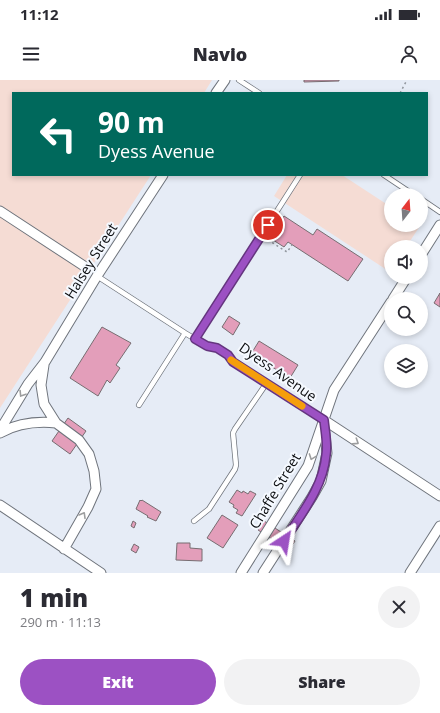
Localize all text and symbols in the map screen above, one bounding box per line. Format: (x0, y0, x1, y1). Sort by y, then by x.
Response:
text: 11:12 (20, 4, 59, 24)
text: Navio (193, 42, 247, 66)
icon: menu (20, 43, 42, 65)
icon: person (398, 43, 420, 65)
text: 90 m (98, 103, 165, 141)
icon: left (32, 108, 84, 160)
text: Dyess Avenue (98, 139, 215, 163)
north arrow (384, 188, 428, 232)
map controls (384, 188, 428, 388)
pin (251, 208, 285, 242)
icon: arrive (257, 214, 279, 236)
street label: Halsey Street (60, 219, 121, 302)
button: sound (384, 240, 428, 284)
button: search (384, 292, 428, 336)
street label: Dyess Avenue (236, 338, 321, 405)
button: layers (384, 344, 428, 388)
one-way arrow (20, 390, 27, 397)
one-way arrow (352, 437, 359, 444)
street label: Chaffe Street (244, 449, 305, 532)
one-way arrow (308, 454, 316, 461)
one-way arrow (79, 512, 86, 519)
position arrow (263, 520, 305, 562)
text: 1 min (20, 581, 88, 614)
button: close (378, 586, 420, 628)
text: 290 m · 11:13 (20, 613, 101, 631)
button: Exit (20, 659, 216, 705)
button: Share (224, 659, 420, 705)

